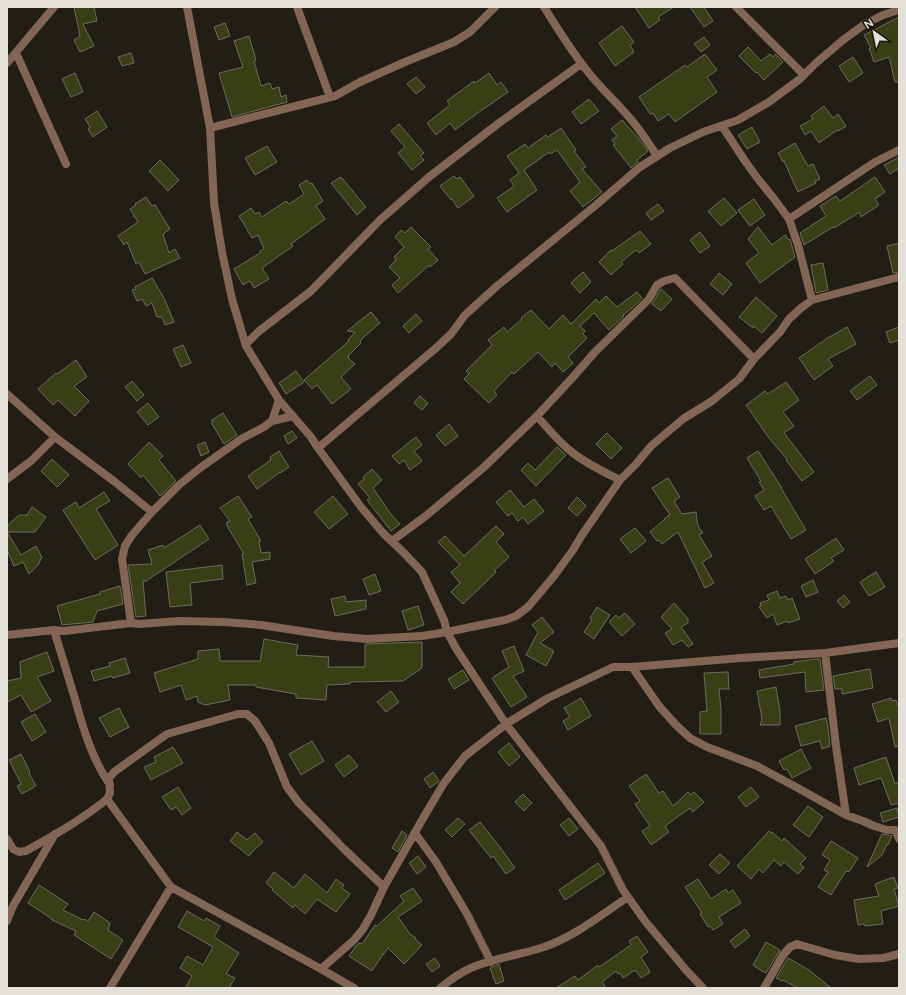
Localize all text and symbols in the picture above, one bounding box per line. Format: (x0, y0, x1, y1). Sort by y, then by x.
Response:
north arrow (854, 12, 894, 52)
text: N (862, 16, 876, 32)

